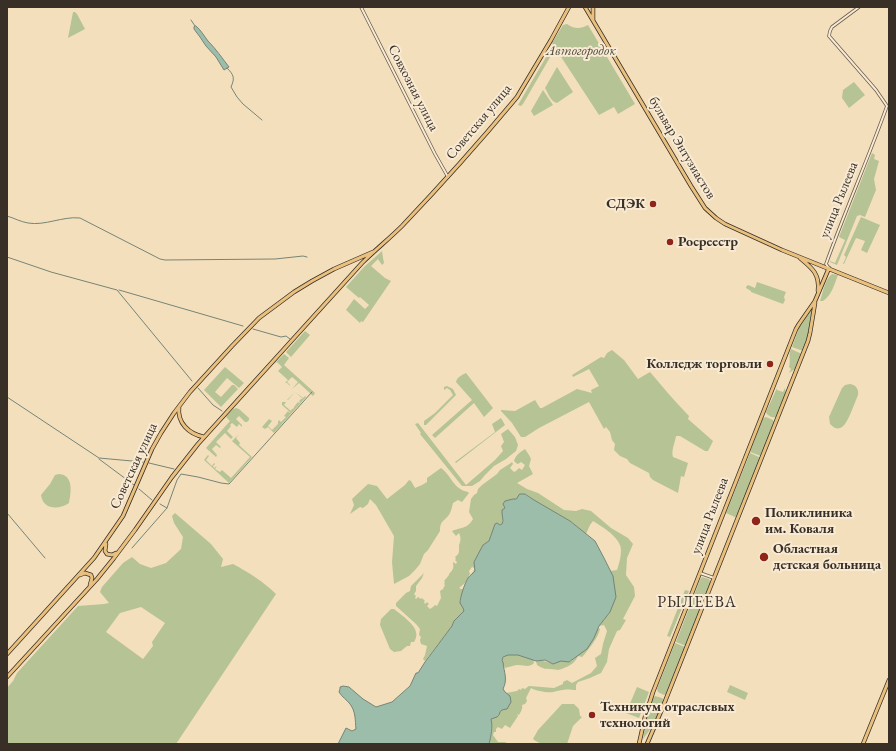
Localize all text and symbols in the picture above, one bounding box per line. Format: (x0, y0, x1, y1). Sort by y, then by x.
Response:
street label: Совхозная улица (384, 42, 442, 134)
park label: Автогородок (546, 43, 616, 59)
street label: Советская улица (443, 81, 515, 163)
street label: бульвар Энтузиастов (645, 94, 719, 202)
street label: улица Рылеева (816, 159, 862, 241)
place label: СДЭК (606, 196, 645, 212)
marker: СДЭК (648, 199, 658, 209)
place label: Росреестр (678, 234, 738, 250)
marker: Росреестр (665, 237, 675, 247)
place label: Колледж торговли (647, 356, 762, 372)
marker: Колледж торговли (765, 359, 775, 369)
street label: Советская улица (107, 420, 161, 512)
street label: улица Рылеева (688, 475, 732, 557)
place label: Поликлиника им. Коваля (765, 505, 852, 538)
marker: Поликлиника им. Коваля (750, 515, 762, 527)
place label: Областная детская больница (773, 541, 881, 574)
marker: Областная детская больница (758, 551, 770, 563)
district label: РЫЛЕЕВА (657, 593, 737, 613)
place label: Техникум отраслевых технологий (600, 699, 735, 732)
marker: Техникум отраслевых технологий (587, 710, 597, 720)

